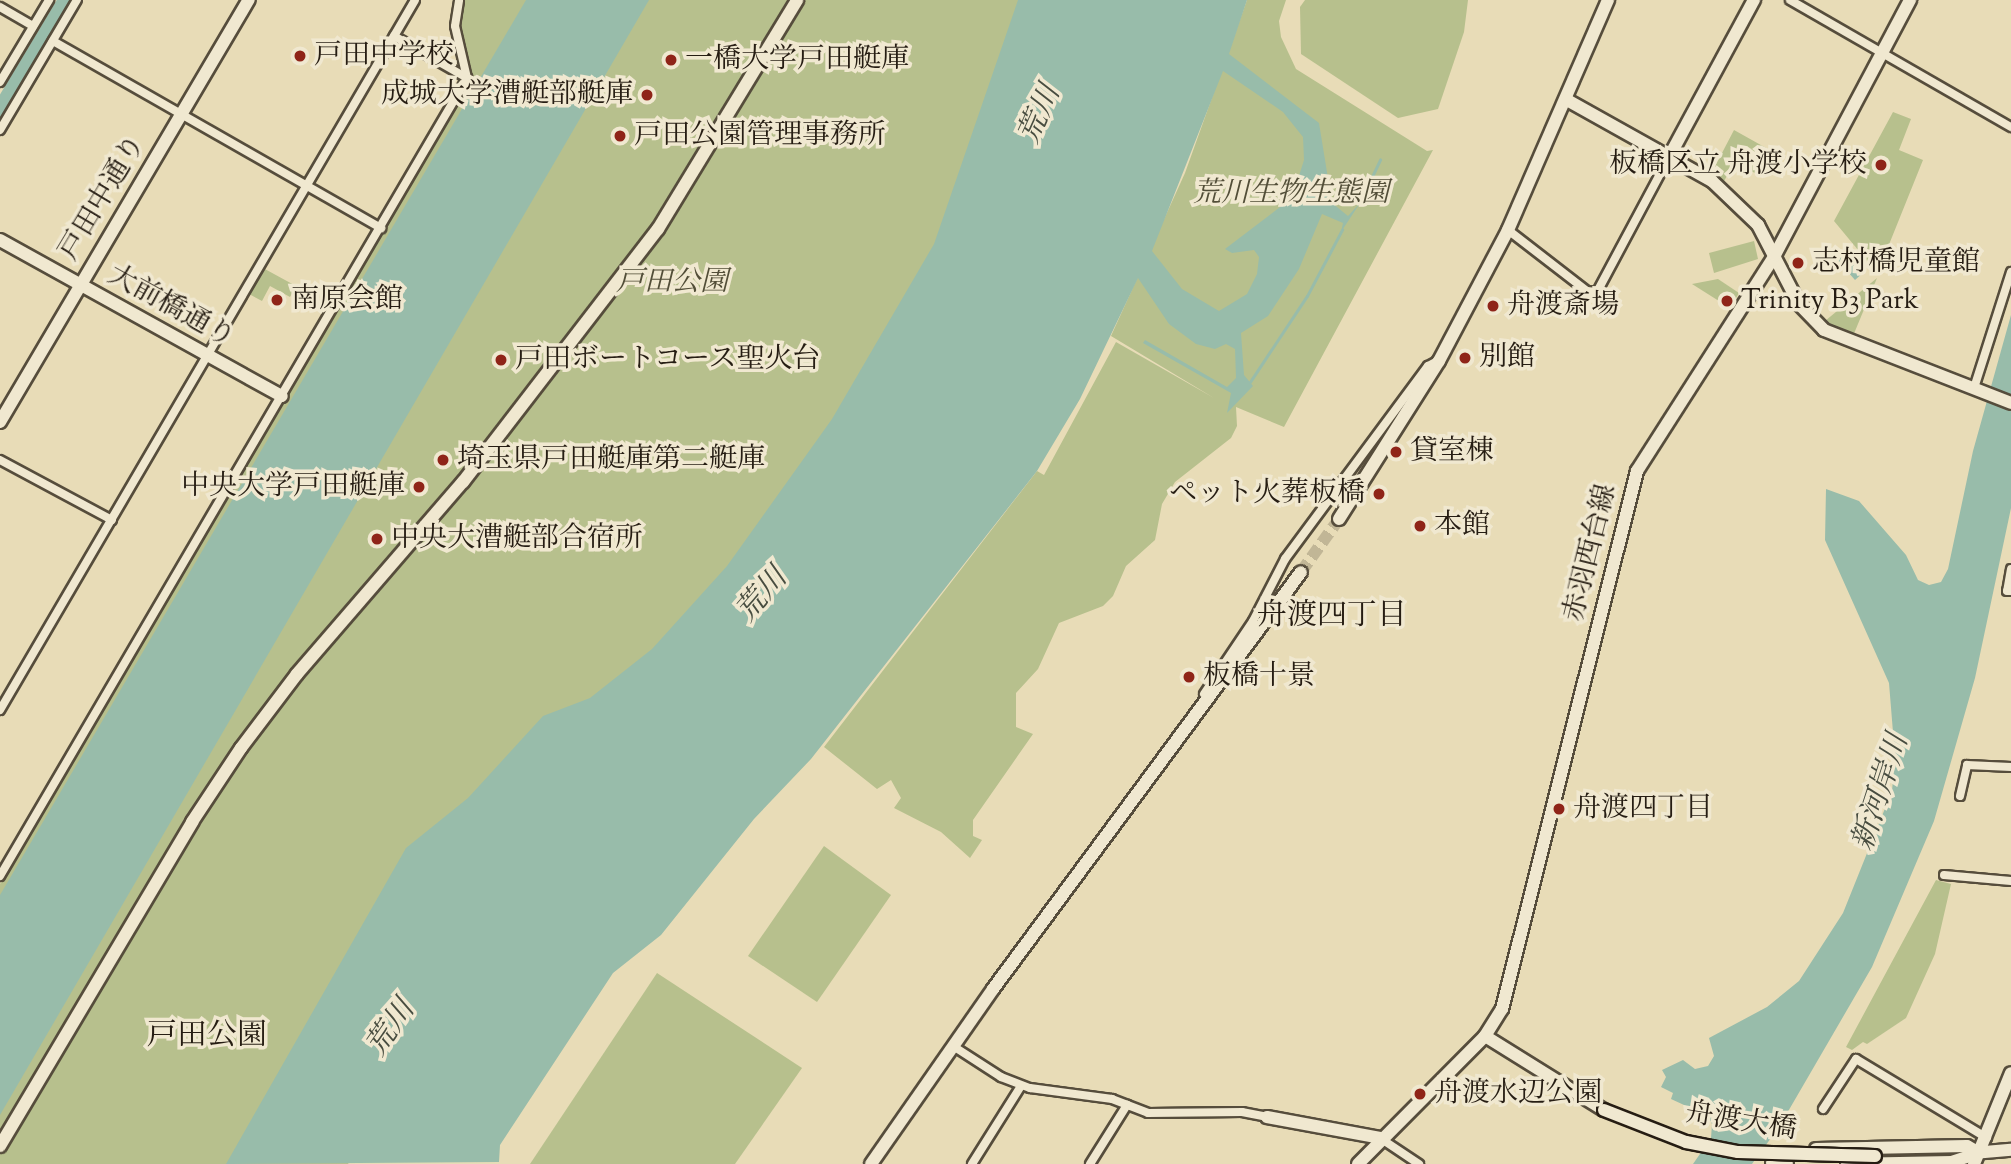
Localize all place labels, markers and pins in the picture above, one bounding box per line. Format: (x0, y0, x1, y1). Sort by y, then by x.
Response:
place label: 戸田中学校 (314, 39, 454, 73)
place label: 一橋大学戸田艇庫 (685, 43, 909, 77)
marker: 戸田中学校 (292, 48, 308, 64)
marker: 一橋大学戸田艇庫 (663, 52, 679, 68)
place label: 成城大学漕艇部艇庫 (381, 78, 633, 112)
marker: 成城大学漕艇部艇庫 (639, 87, 655, 103)
place label: 戸田公園管理事務所 (634, 119, 886, 153)
marker: 戸田公園管理事務所 (612, 128, 628, 144)
place label: 板橋区立 舟渡小学校 (1609, 148, 1867, 182)
marker: 板橋区立 舟渡小学校 (1873, 157, 1889, 173)
place label: 志村橋児童館 (1812, 246, 1980, 280)
marker: 志村橋児童館 (1790, 255, 1806, 271)
place label: 南原会館 (291, 283, 403, 317)
place label: Trinity B3 Park (1741, 284, 1919, 318)
place label: 舟渡斎場 (1507, 289, 1619, 323)
marker: 南原会館 (269, 292, 285, 308)
marker: Trinity B3 Park (1719, 293, 1735, 309)
marker: 舟渡斎場 (1485, 298, 1501, 314)
place label: 別館 (1479, 341, 1535, 375)
place label: 戸田ボートコース聖火台 (515, 343, 823, 377)
marker: 別館 (1457, 350, 1473, 366)
marker: 戸田ボートコース聖火台 (493, 352, 509, 368)
place label: 貸室棟 (1410, 435, 1494, 469)
place label: 埼玉県戸田艇庫第二艇庫 (457, 443, 765, 477)
marker: 貸室棟 (1388, 444, 1404, 460)
marker: 埼玉県戸田艇庫第二艇庫 (435, 452, 451, 468)
place label: 中央大学戸田艇庫 (181, 470, 405, 504)
place label: ペット火葬板橋 (1169, 477, 1365, 511)
marker: 中央大学戸田艇庫 (411, 479, 427, 495)
marker: ペット火葬板橋 (1371, 486, 1387, 502)
place label: 本館 (1434, 509, 1490, 543)
marker: 本館 (1412, 518, 1428, 534)
place label: 中央大漕艇部合宿所 (391, 522, 643, 556)
marker: 中央大漕艇部合宿所 (369, 531, 385, 547)
place label: 板橋十景 (1203, 660, 1315, 694)
marker: 板橋十景 (1181, 669, 1197, 685)
place label: 舟渡四丁目 (1573, 792, 1713, 826)
marker: 舟渡四丁目 (1551, 801, 1567, 817)
place label: 舟渡水辺公園 (1434, 1077, 1602, 1111)
marker: 舟渡水辺公園 (1412, 1086, 1428, 1102)

